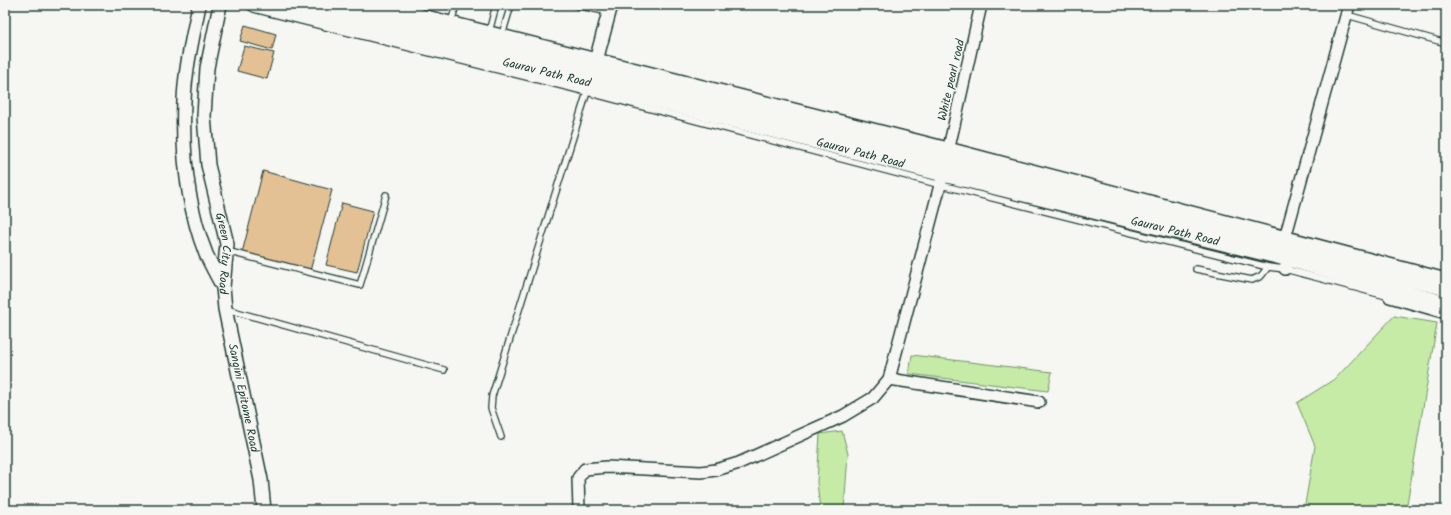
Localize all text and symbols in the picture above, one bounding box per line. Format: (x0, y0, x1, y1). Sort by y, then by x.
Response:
street label: White pearl road (933, 37, 970, 123)
street label: Gaurav Path Road (500, 53, 594, 93)
street label: Gaurav Path Road (814, 133, 908, 174)
street label: Green City Road (210, 211, 236, 296)
street label: Gaurav Path Road (1129, 211, 1222, 252)
street label: Sangini Epitome Road (223, 342, 264, 455)

